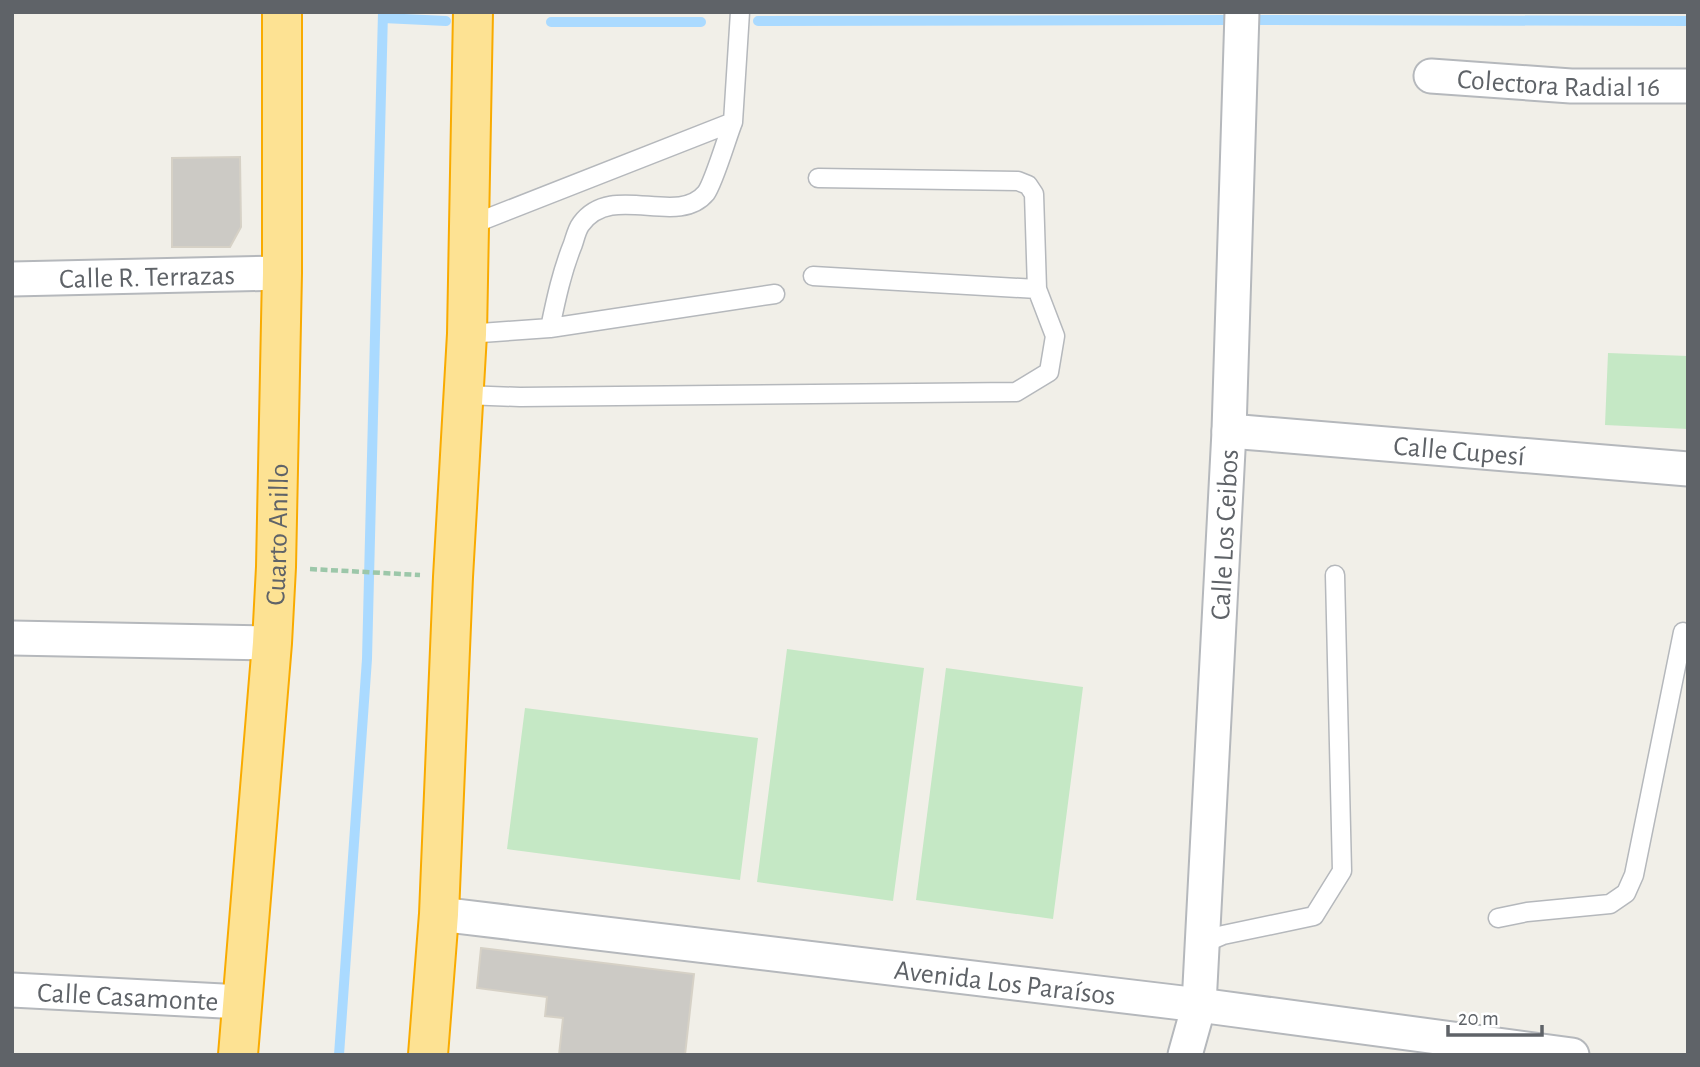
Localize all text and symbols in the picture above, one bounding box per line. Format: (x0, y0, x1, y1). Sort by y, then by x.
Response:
street label: Colectora Radial 16 (1456, 66, 1660, 102)
street label: Calle R. Terrazas (59, 262, 235, 294)
street label: Calle Cupesí (1392, 433, 1526, 471)
street label: Calle Los Ceibos (1207, 448, 1244, 621)
street label: Cuarto Anillo (262, 463, 294, 606)
street label: Avenida Los Paraísos (892, 957, 1117, 1011)
street label: Calle Casamonte (37, 979, 219, 1017)
scale bar (1448, 993, 1542, 1038)
text: 20 m (1458, 1008, 1499, 1029)

